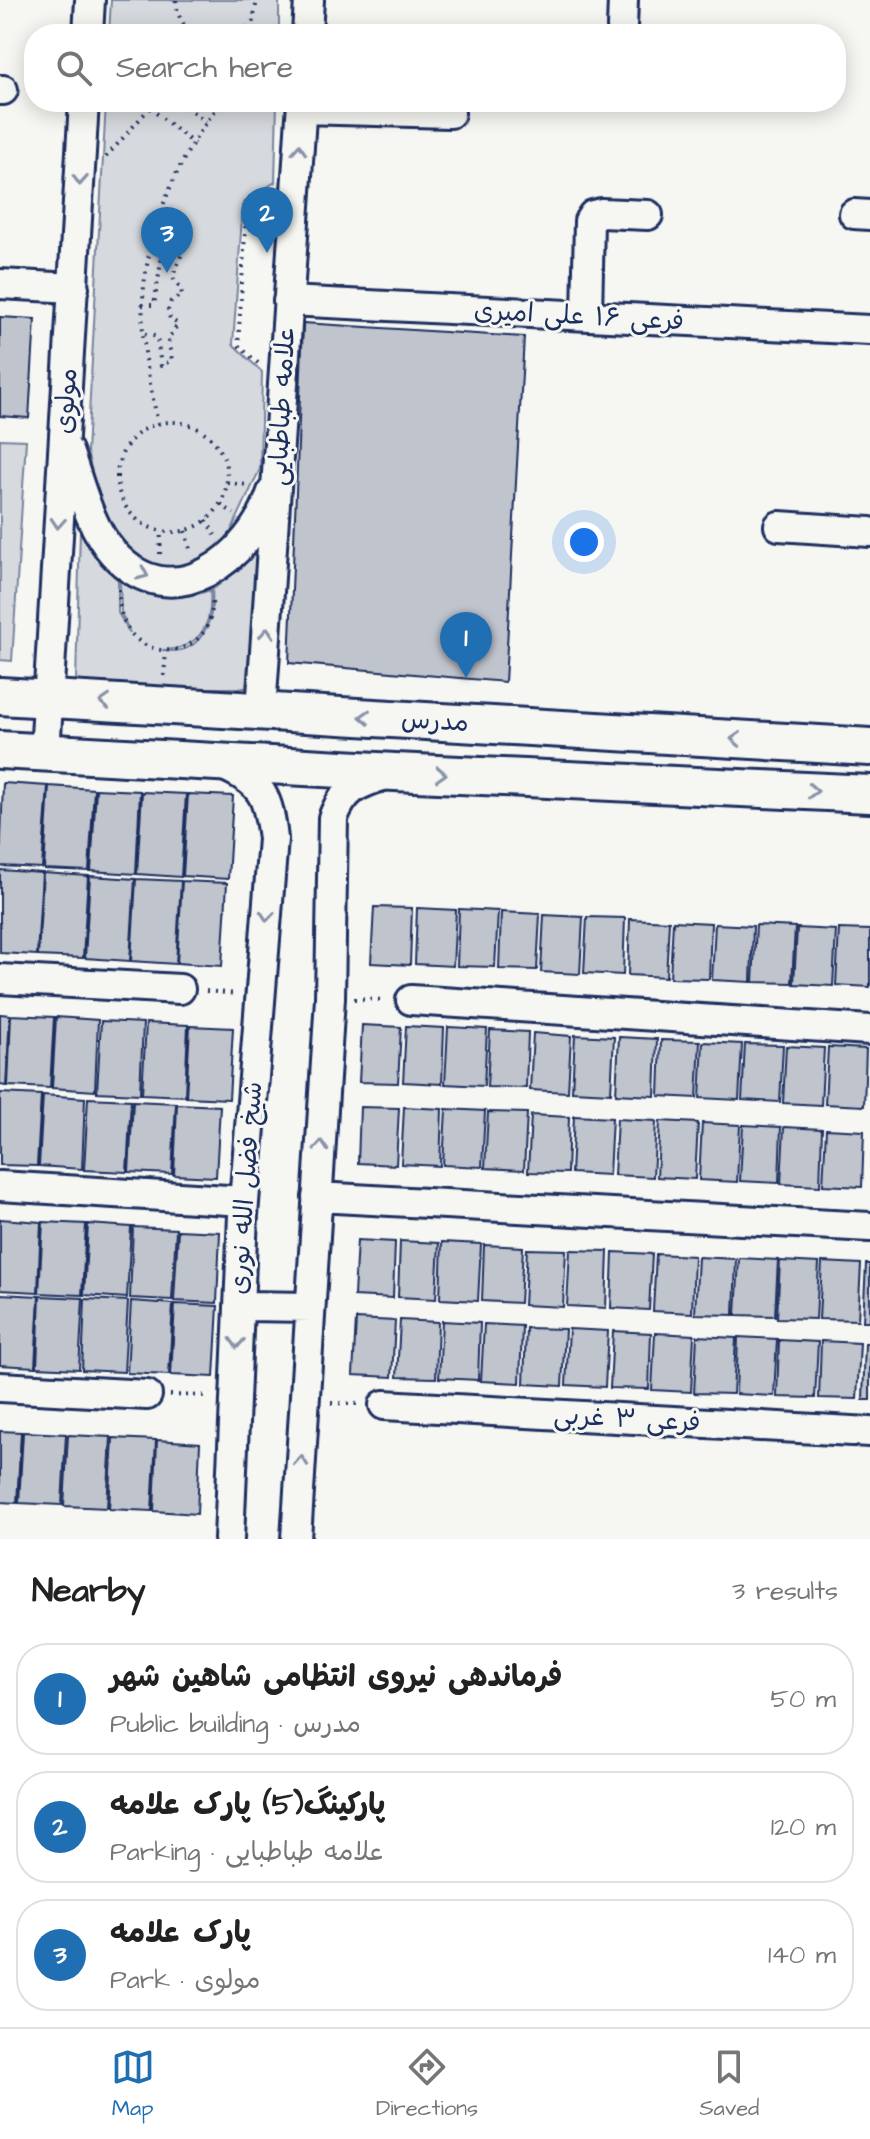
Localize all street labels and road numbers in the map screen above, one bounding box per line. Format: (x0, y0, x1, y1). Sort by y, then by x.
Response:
street label: فرعی ۱۶ علی امیری (473, 293, 685, 339)
street label: علامه طباطبایی (260, 325, 304, 487)
street label: مولوی (46, 367, 86, 435)
street label: مدرس (400, 701, 470, 741)
street label: شیخ فضل الله نوری (221, 1080, 271, 1296)
street label: فرعی ۳ غربی (553, 1397, 701, 1441)

